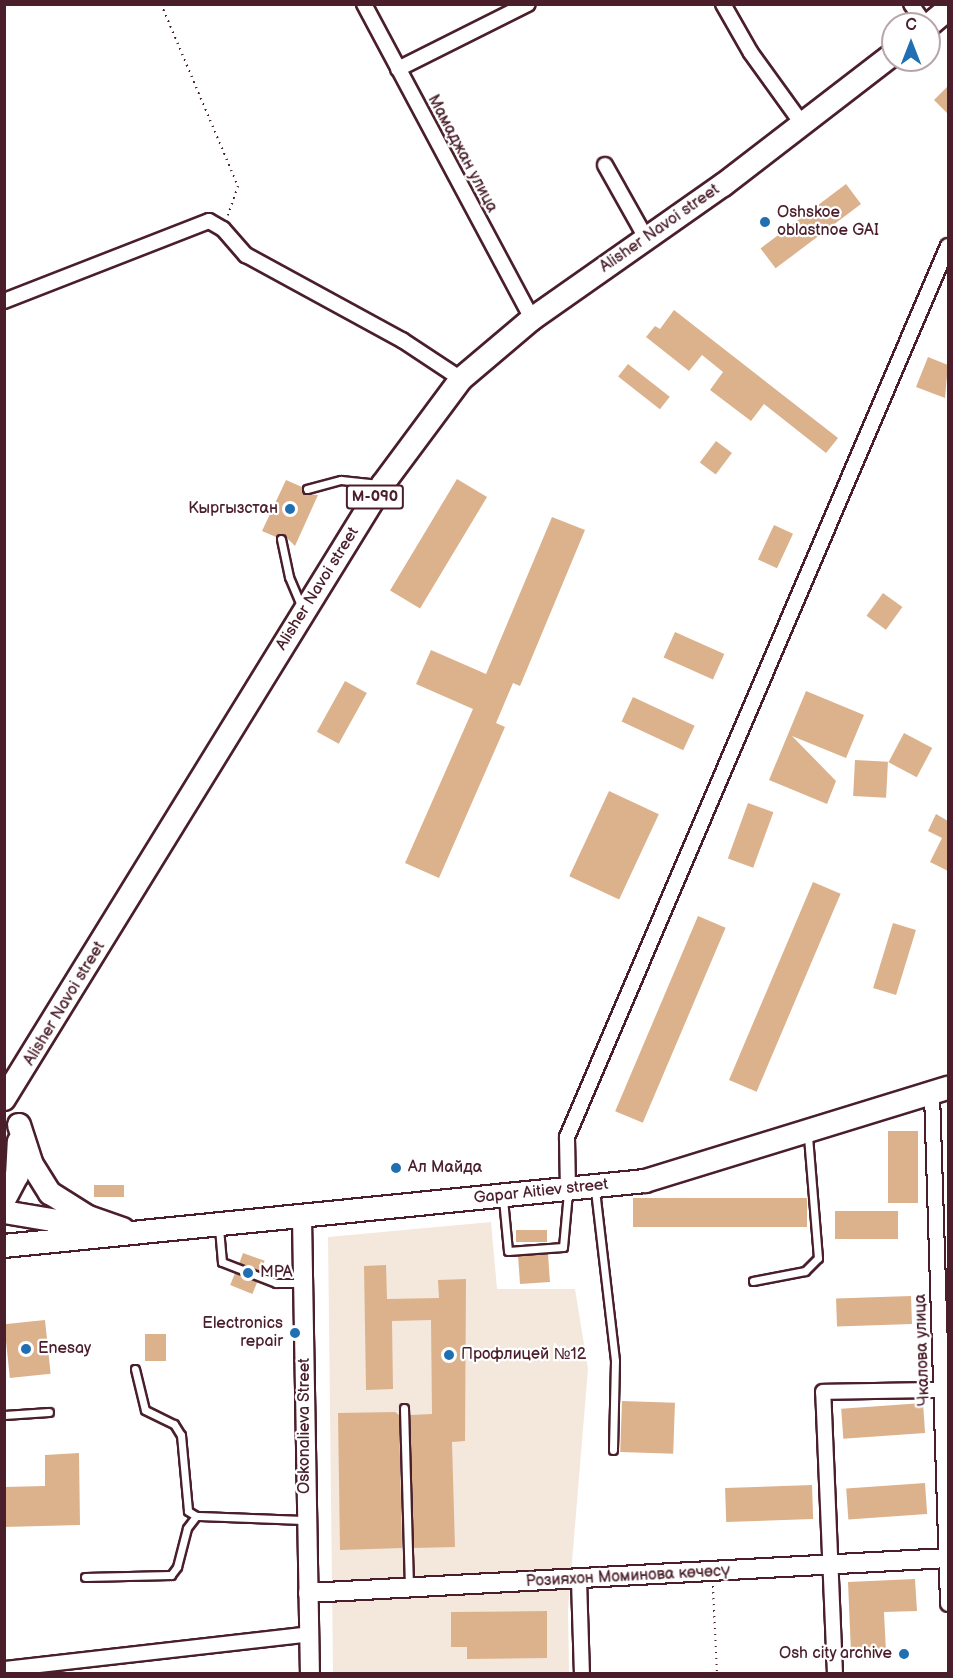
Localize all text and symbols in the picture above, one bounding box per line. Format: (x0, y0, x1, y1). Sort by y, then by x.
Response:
north arrow (881, 12, 941, 72)
text: С (905, 16, 917, 35)
street label: Мамаджан улица (423, 92, 501, 216)
street label: Alisher Navoi street (597, 181, 723, 277)
place label: Oshskoe oblastnoe GAI (777, 203, 879, 241)
marker: Oshskoe oblastnoe GAI (758, 215, 772, 229)
road number: М-090 (345, 485, 405, 509)
place label: Кыргызстан (188, 499, 278, 519)
marker: Кыргызстан (283, 502, 297, 516)
street label: Alisher Navoi street (272, 524, 364, 654)
street label: Alisher Navoi street (20, 938, 110, 1070)
place label: Ал Майда (408, 1158, 482, 1178)
marker: Ал Майда (389, 1161, 403, 1175)
street label: Gapar Aitiev street (473, 1175, 609, 1209)
place label: MPA (260, 1263, 293, 1283)
marker: MPA (241, 1266, 255, 1280)
street label: Чкалова улица (911, 1294, 935, 1406)
place label: Electronics repair (202, 1314, 283, 1352)
marker: Electronics repair (288, 1326, 302, 1340)
place label: Enesay (38, 1339, 91, 1359)
marker: Enesay (19, 1342, 33, 1356)
place label: Профлицей №12 (461, 1345, 586, 1365)
marker: Профлицей №12 (442, 1348, 456, 1362)
street label: Oskonalieva Street (295, 1358, 315, 1494)
street label: Розияхон Моминова көчөсү (525, 1562, 731, 1592)
place label: Osh city archive (778, 1644, 892, 1664)
marker: Osh city archive (897, 1647, 911, 1661)

